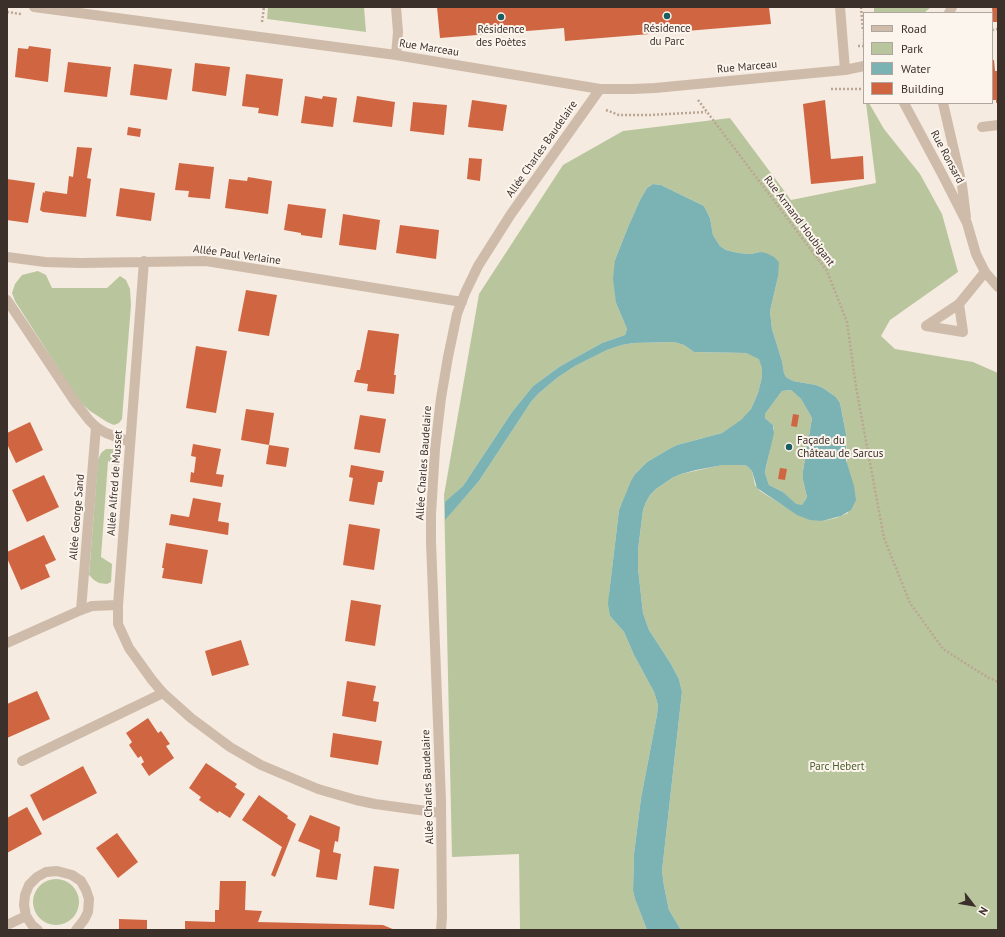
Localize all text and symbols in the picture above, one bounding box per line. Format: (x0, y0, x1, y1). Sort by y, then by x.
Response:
marker: Résidence du Parc (662, 11, 672, 21)
marker: Résidence des Poètes (496, 12, 506, 22)
legend (863, 12, 993, 104)
text: Road (901, 21, 926, 36)
place label: Résidence du Parc (643, 22, 691, 48)
place label: Résidence des Poètes (476, 23, 526, 49)
street label: Rue Marceau (398, 37, 460, 59)
text: Park (901, 41, 923, 56)
street label: Rue Marceau (716, 58, 778, 76)
text: Water (901, 61, 931, 76)
text: Building (901, 81, 944, 96)
street label: Allée Charles Baudelaire (504, 98, 580, 200)
street label: Rue Ronsard (927, 128, 967, 186)
street label: Rue Armand Houbigant (761, 173, 837, 269)
street label: Allée Paul Verlaine (192, 242, 282, 268)
street label: Allée Charles Baudelaire (413, 405, 435, 521)
street label: Allée Alfred de Musset (105, 430, 125, 536)
place label: Façade du Château de Sarcus (797, 434, 883, 460)
marker: Façade du Château de Sarcus (784, 442, 794, 452)
street label: Allée George Sand (67, 473, 87, 561)
street label: Allée Charles Baudelaire (419, 729, 437, 845)
park label: Parc Hebert (809, 760, 865, 774)
north arrow (953, 885, 993, 925)
text: N (975, 904, 991, 918)

